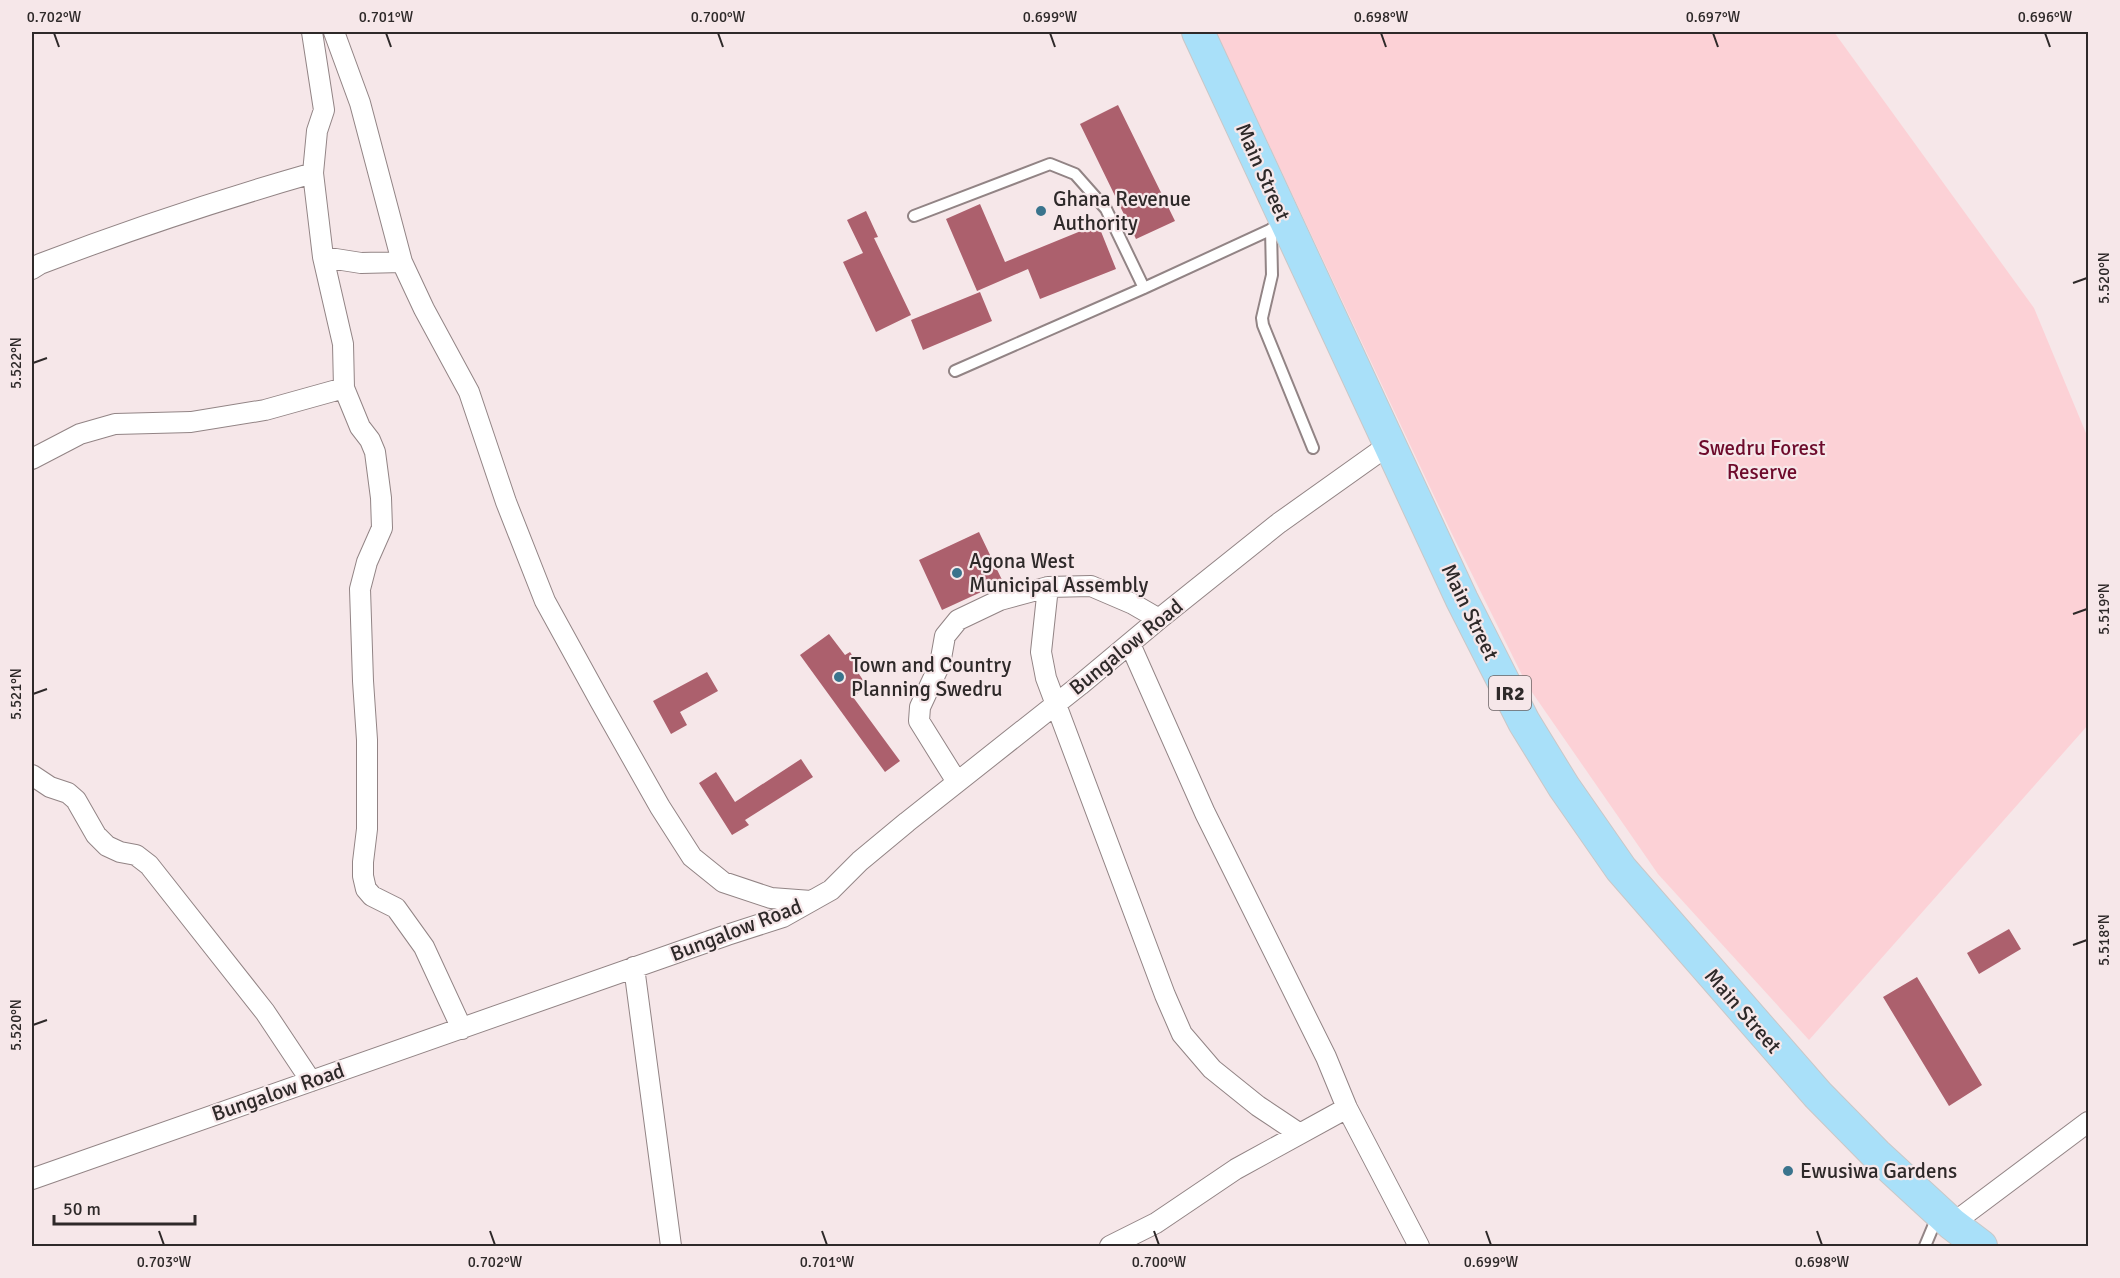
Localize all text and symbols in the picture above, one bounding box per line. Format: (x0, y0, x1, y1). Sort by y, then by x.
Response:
text: 0.702°W (27, 8, 82, 26)
text: 0.701°W (359, 8, 414, 26)
text: 0.700°W (691, 8, 746, 26)
text: 0.699°W (1023, 8, 1078, 26)
text: 0.698°W (1354, 8, 1409, 26)
text: 0.697°W (1686, 8, 1741, 26)
text: 0.696°W (2018, 8, 2073, 26)
street label: Main Street (1230, 119, 1296, 225)
place label: Ghana Revenue Authority (1053, 186, 1191, 236)
marker: Ghana Revenue Authority (1034, 204, 1048, 218)
text: 5.520°N (2095, 252, 2113, 304)
text: 5.522°N (7, 337, 25, 389)
park label: Swedru Forest Reserve (1698, 435, 1826, 485)
place label: Agona West Municipal Assembly (969, 548, 1148, 598)
street label: Main Street (1435, 560, 1505, 664)
marker: Agona West Municipal Assembly (950, 566, 964, 580)
text: 5.519°N (2095, 583, 2113, 635)
street label: Bungalow Road (1064, 593, 1188, 701)
place label: Town and Country Planning Swedru (851, 652, 1011, 702)
text: 5.521°N (7, 668, 25, 720)
marker: Town and Country Planning Swedru (832, 670, 846, 684)
road number: IR2 (1489, 676, 1531, 710)
street label: Bungalow Road (667, 893, 805, 967)
text: 5.518°N (2095, 914, 2113, 966)
street label: Main Street (1699, 963, 1787, 1059)
text: 5.520°N (7, 999, 25, 1051)
street label: Bungalow Road (208, 1057, 348, 1127)
place label: Ewusiwa Gardens (1800, 1158, 1957, 1184)
marker: Ewusiwa Gardens (1781, 1164, 1795, 1178)
scale bar (54, 1188, 195, 1226)
text: 50 m (63, 1198, 101, 1220)
text: 0.703°W (137, 1253, 192, 1271)
text: 0.702°W (468, 1253, 523, 1271)
text: 0.701°W (800, 1253, 855, 1271)
text: 0.700°W (1132, 1253, 1187, 1271)
text: 0.699°W (1464, 1253, 1519, 1271)
text: 0.698°W (1795, 1253, 1850, 1271)

